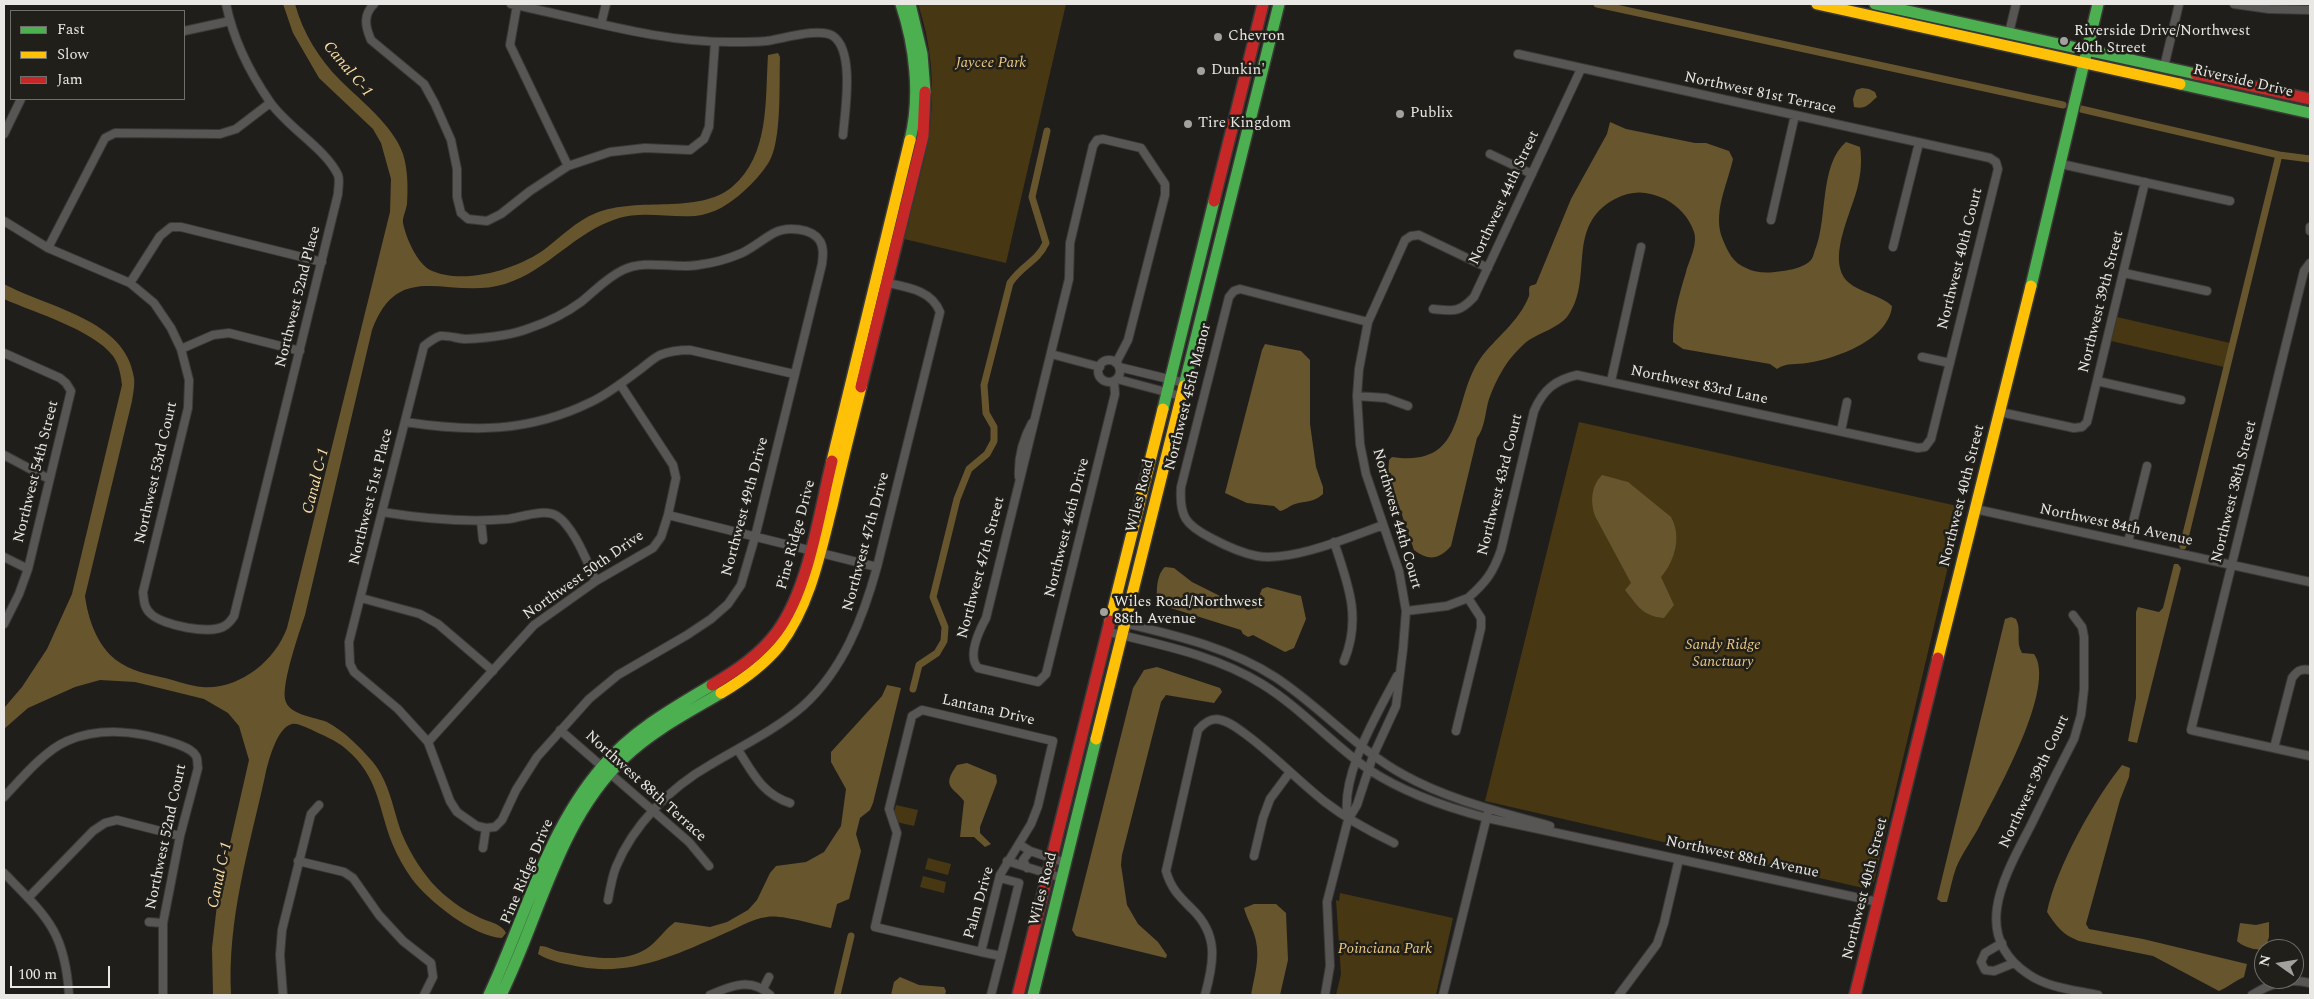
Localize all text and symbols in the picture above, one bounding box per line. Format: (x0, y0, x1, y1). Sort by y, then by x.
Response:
legend (10, 10, 185, 100)
text: Fast (57, 18, 85, 41)
place label: Riverside Drive/Northwest 40th Street (2074, 23, 2250, 58)
place label: Chevron (1228, 28, 1285, 46)
marker: Chevron (1212, 31, 1224, 43)
marker: Riverside Drive/Northwest 40th Street (2058, 35, 2070, 47)
water label: Canal C-1 (318, 38, 376, 102)
text: Slow (57, 43, 89, 66)
park label: Jaycee Park (956, 55, 1026, 73)
place label: Dunkin' (1211, 62, 1265, 80)
street label: Riverside Drive (2191, 62, 2295, 102)
marker: Dunkin' (1195, 65, 1207, 77)
text: Jam (57, 68, 83, 91)
street label: Northwest 81st Terrace (1682, 69, 1838, 119)
place label: Publix (1410, 105, 1453, 123)
marker: Publix (1394, 108, 1406, 120)
place label: Tire Kingdom (1198, 115, 1291, 133)
marker: Tire Kingdom (1182, 118, 1194, 130)
street label: Northwest 44th Street (1466, 128, 1544, 268)
street label: Northwest 40th Court (1935, 186, 1987, 332)
street label: Northwest 52nd Place (273, 224, 325, 370)
street label: Northwest 39th Street (2076, 229, 2128, 375)
street label: Northwest 45th Manor (1162, 321, 1216, 473)
street label: Northwest 83rd Lane (1629, 363, 1769, 409)
street label: Northwest 54th Street (11, 399, 63, 545)
street label: Northwest 53rd Court (132, 400, 182, 546)
street label: Northwest 43rd Court (1475, 412, 1527, 558)
street label: Northwest 38th Street (2209, 419, 2261, 565)
street label: Northwest 40th Street (1937, 423, 1989, 569)
street label: Northwest 51st Place (346, 427, 398, 567)
street label: Northwest 49th Drive (719, 435, 773, 579)
water label: Canal C-1 (300, 446, 334, 516)
street label: Northwest 44th Court (1367, 447, 1425, 591)
street label: Northwest 46th Drive (1042, 456, 1094, 600)
street label: Wiles Road (1123, 457, 1159, 535)
street label: Northwest 47th Drive (840, 470, 894, 614)
street label: Pine Ridge Drive (774, 478, 820, 592)
street label: Northwest 47th Street (954, 495, 1010, 641)
street label: Northwest 84th Avenue (2038, 501, 2194, 551)
street label: Northwest 50th Drive (520, 528, 648, 624)
place label: Wiles Road/Northwest 88th Avenue (1114, 594, 1263, 629)
marker: Wiles Road/Northwest 88th Avenue (1098, 606, 1110, 618)
park label: Sandy Ridge Sanctuary (1685, 637, 1761, 672)
street label: Lantana Drive (940, 692, 1036, 730)
street label: Northwest 39th Court (1996, 712, 2074, 852)
street label: Northwest 88th Terrace (581, 728, 709, 846)
street label: Northwest 52nd Court (143, 763, 191, 911)
street label: Northwest 40th Street (1840, 816, 1892, 962)
street label: Pine Ridge Drive (498, 817, 558, 927)
street label: Northwest 88th Avenue (1664, 833, 1820, 883)
water label: Canal C-1 (205, 840, 237, 910)
street label: Wiles Road (1026, 850, 1062, 928)
street label: Palm Drive (961, 865, 999, 941)
north arrow (2254, 939, 2304, 989)
park label: Poinciana Park (1338, 941, 1432, 959)
text: N (2253, 953, 2276, 969)
scale bar (12, 956, 112, 988)
text: 100 m (18, 963, 57, 986)

